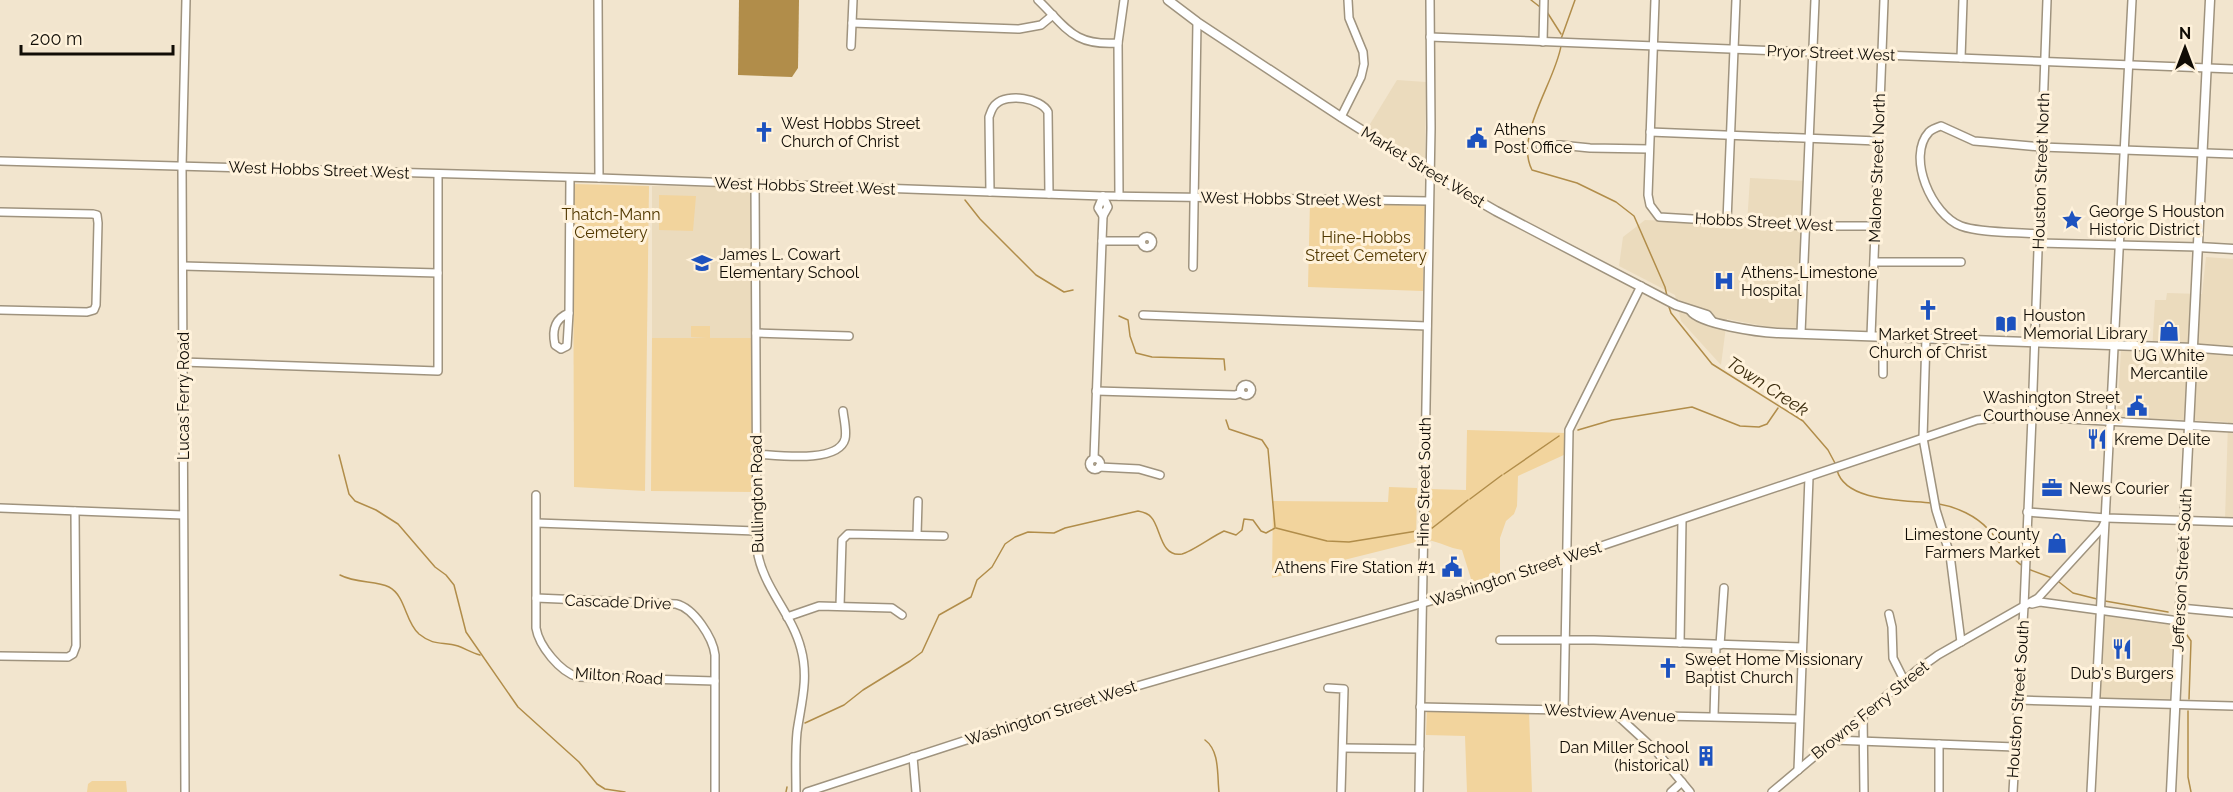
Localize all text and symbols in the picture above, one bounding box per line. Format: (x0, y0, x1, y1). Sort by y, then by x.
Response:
scale bar (21, 18, 172, 56)
north arrow (2155, 18, 2215, 78)
text: N (2179, 24, 2191, 43)
text: 200 m (30, 28, 83, 49)
street label: Pryor Street West (1766, 41, 1896, 65)
street label: Houston Street North (2029, 92, 2053, 250)
street label: Malone Street North (1865, 93, 1889, 243)
place label: West Hobbs Street Church of Christ (781, 114, 921, 151)
church icon: West Hobbs Street Church of Christ (752, 120, 776, 144)
place label: Athens Post Office (1494, 120, 1572, 157)
street label: Market Street West (1358, 123, 1489, 212)
public building icon: Athens Post Office (1465, 126, 1489, 150)
street label: West Hobbs Street West (228, 157, 410, 183)
street label: West Hobbs Street West (714, 173, 896, 199)
street label: West Hobbs Street West (1200, 188, 1382, 210)
place label: George S Houston Historic District (2089, 202, 2224, 239)
park label: Thatch-Mann Cemetery (561, 205, 661, 242)
place icon: George S Houston Historic District (2060, 208, 2084, 232)
street label: Hobbs Street West (1694, 209, 1834, 235)
park label: Hine-Hobbs Street Cemetery (1305, 228, 1427, 265)
place label: James L. Cowart Elementary School (719, 245, 860, 282)
school or university icon: James L. Cowart Elementary School (690, 251, 714, 275)
place label: Athens-Limestone Hospital (1741, 263, 1877, 300)
hospital icon: Athens-Limestone Hospital (1712, 269, 1736, 293)
church icon: Market Street Church of Christ (1916, 298, 1940, 322)
place label: Houston Memorial Library (2023, 306, 2148, 343)
library icon: Houston Memorial Library (1994, 312, 2018, 336)
shop icon: UG White Mercantile (2157, 319, 2181, 343)
place label: Market Street Church of Christ (1869, 325, 1988, 362)
street label: Lucas Ferry Road (174, 332, 193, 460)
place label: UG White Mercantile (2130, 346, 2208, 383)
water label: Town Creek (1723, 352, 1813, 420)
place label: Washington Street Courthouse Annex (1983, 388, 2121, 425)
public building icon: Washington Street Courthouse Annex (2125, 394, 2149, 418)
street label: Hine Street South (1413, 417, 1435, 547)
restaurant icon: Kreme Delite (2085, 427, 2109, 451)
place label: Kreme Delite (2114, 430, 2211, 449)
street label: Bullington Road (746, 435, 768, 553)
office icon: News Courier (2040, 476, 2064, 500)
place label: News Courier (2069, 479, 2169, 498)
street label: Jefferson Street South (2168, 488, 2196, 652)
place label: Limestone County Farmers Market (1905, 525, 2041, 562)
shop icon: Limestone County Farmers Market (2045, 531, 2069, 555)
street label: Washington Street West (1428, 537, 1604, 611)
public building icon: Athens Fire Station #1 (1440, 555, 1464, 579)
place label: Athens Fire Station #1 (1274, 558, 1435, 577)
street label: Cascade Drive (564, 591, 672, 613)
street label: Houston Street South (2003, 619, 2033, 779)
restaurant icon: Dub's Burgers (2110, 637, 2134, 661)
place label: Sweet Home Missionary Baptist Church (1685, 650, 1863, 687)
church icon: Sweet Home Missionary Baptist Church (1656, 656, 1680, 680)
street label: Browns Ferry Street (1807, 656, 1933, 763)
street label: Milton Road (574, 663, 664, 689)
place label: Dub's Burgers (2070, 664, 2174, 683)
street label: Washington Street West (963, 676, 1139, 750)
street label: Westview Avenue (1544, 700, 1676, 726)
place label: Dan Miller School (historical) (1559, 738, 1690, 775)
building icon: Dan Miller School (historical) (1694, 744, 1718, 768)

